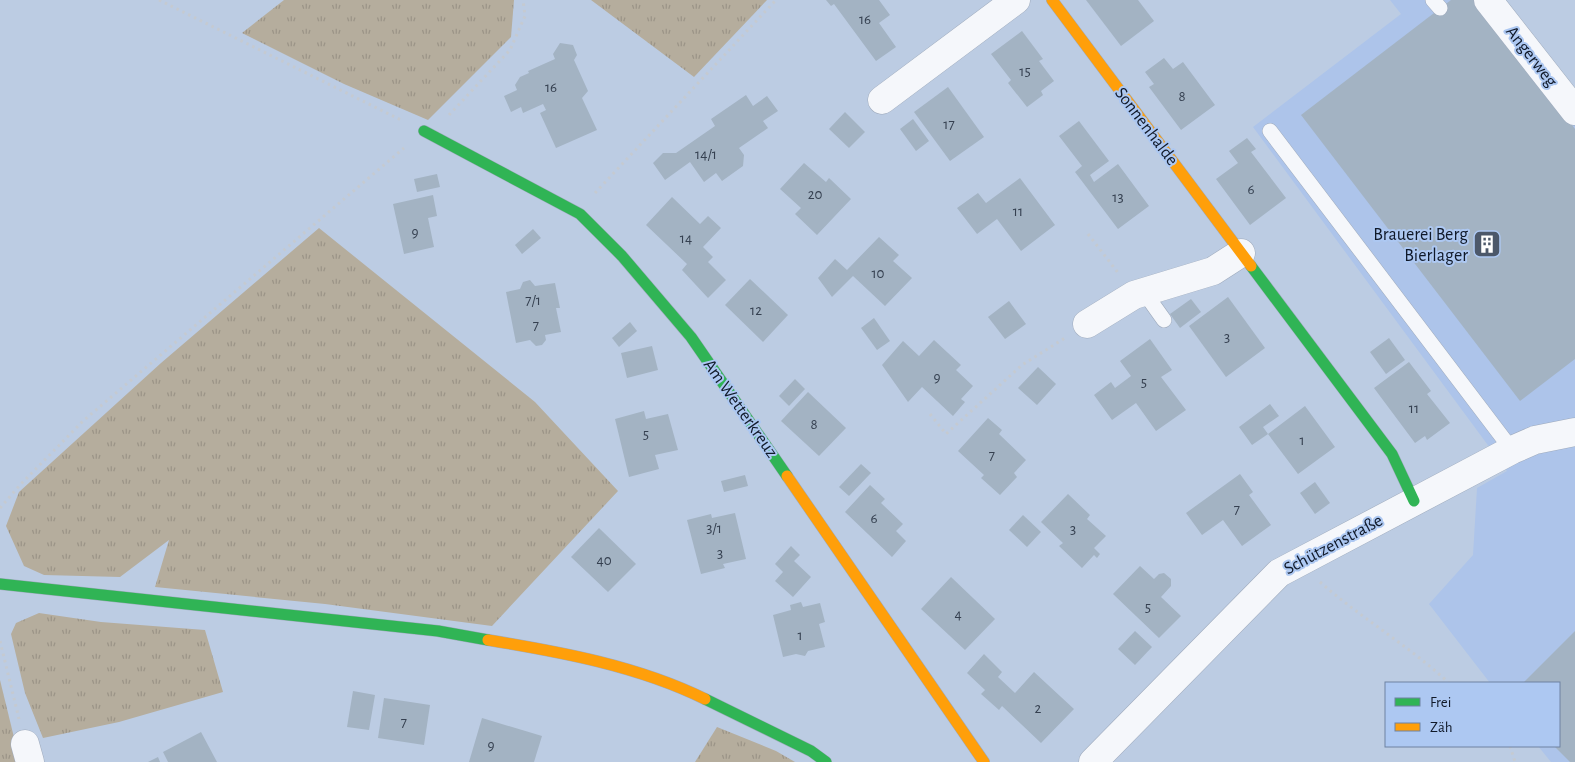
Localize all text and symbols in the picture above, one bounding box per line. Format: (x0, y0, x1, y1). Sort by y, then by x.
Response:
house number: 16 (859, 12, 871, 27)
street label: Angerweg (1502, 23, 1560, 90)
house number: 15 (1019, 64, 1031, 79)
house number: 16 (545, 80, 557, 95)
street label: Sonnenhalde (1111, 84, 1181, 169)
house number: 8 (1178, 89, 1186, 104)
house number: 17 (943, 117, 955, 132)
house number: 14/1 (695, 147, 717, 162)
house number: 6 (1247, 182, 1255, 197)
house number: 20 (808, 187, 822, 202)
house number: 13 (1112, 190, 1124, 205)
house number: 11 (1013, 204, 1023, 219)
house number: 9 (411, 225, 419, 240)
place label: Brauerei Berg Bierlager (1373, 226, 1468, 265)
building icon: Brauerei Berg Bierlager (1472, 229, 1502, 259)
house number: 14 (680, 231, 692, 246)
house number: 10 (871, 266, 885, 281)
house number: 7/1 (525, 293, 541, 308)
house number: 12 (750, 303, 762, 318)
house number: 7 (533, 318, 539, 333)
house number: 3 (1224, 330, 1230, 345)
street label: Am Wetterkreuz (700, 356, 781, 461)
house number: 9 (933, 370, 941, 385)
house number: 5 (1141, 375, 1147, 390)
house number: 11 (1409, 401, 1419, 416)
house number: 8 (810, 417, 818, 432)
house number: 5 (643, 427, 649, 442)
house number: 1 (1299, 433, 1305, 448)
house number: 7 (989, 448, 995, 463)
house number: 7 (1234, 502, 1240, 517)
house number: 6 (870, 511, 878, 526)
street label: Schützenstraße (1281, 511, 1386, 578)
house number: 3/1 (706, 521, 722, 536)
house number: 3 (1070, 522, 1076, 537)
house number: 3 (717, 546, 723, 561)
house number: 40 (596, 553, 612, 568)
house number: 5 (1145, 600, 1151, 615)
house number: 4 (954, 607, 962, 622)
house number: 1 (797, 628, 803, 643)
legend (1385, 682, 1560, 747)
text: Frei (1430, 695, 1451, 710)
house number: 2 (1035, 701, 1042, 716)
house number: 7 (401, 715, 407, 730)
text: Zäh (1430, 720, 1453, 735)
house number: 9 (487, 738, 495, 753)

